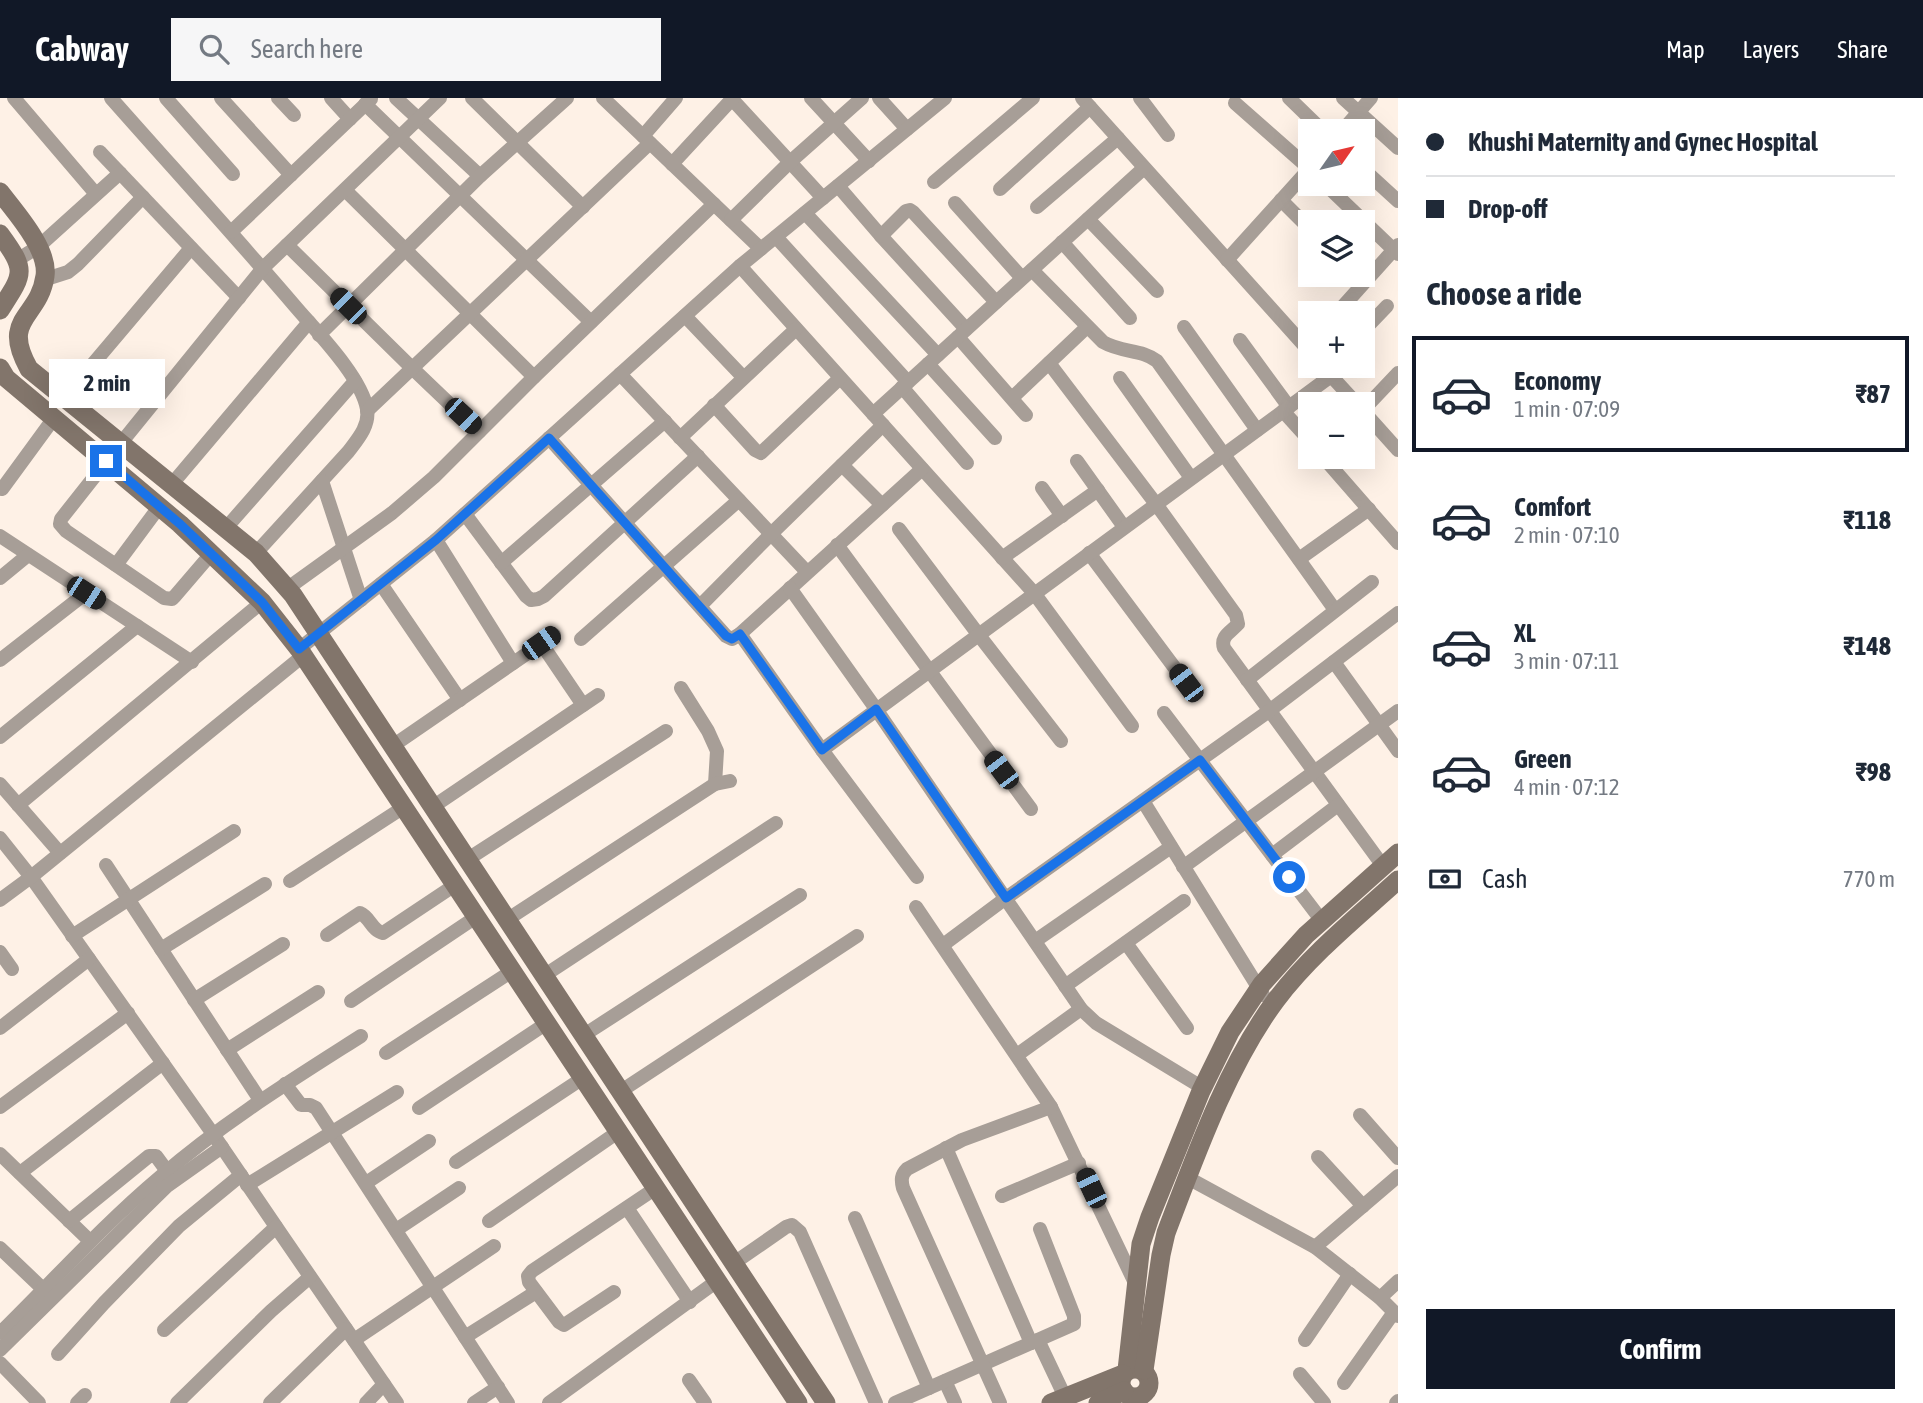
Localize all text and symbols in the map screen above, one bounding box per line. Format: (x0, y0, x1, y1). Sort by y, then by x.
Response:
search box (171, 18, 661, 81)
text: Cabway (35, 30, 129, 68)
icon: search (195, 30, 233, 68)
text: Search here (251, 34, 363, 64)
text: Map (1666, 36, 1705, 63)
text: Layers (1743, 36, 1799, 63)
text: Share (1837, 36, 1888, 63)
north arrow (1298, 119, 1376, 196)
map controls (1298, 119, 1375, 469)
text: Khushi Maternity and Gynec Hospital (1468, 127, 1818, 157)
text: Drop-off (1468, 194, 1548, 224)
button: layers (1298, 210, 1375, 287)
text: Choose a ride (1426, 275, 1582, 312)
car (326, 284, 371, 328)
button: + (1298, 301, 1375, 378)
callout: 2 min (48, 360, 164, 408)
icon: car (1430, 363, 1493, 426)
text: Economy (1514, 366, 1601, 396)
text: 2 min (84, 370, 130, 396)
text: ₹87 (1855, 379, 1891, 409)
button: − (1298, 392, 1375, 469)
car (441, 394, 486, 438)
text: 1 min · 07:09 (1514, 396, 1620, 422)
route end (90, 445, 122, 477)
icon: car (1430, 489, 1493, 552)
text: Comfort (1514, 492, 1591, 522)
text: ₹118 (1843, 505, 1891, 535)
text: 2 min · 07:10 (1514, 522, 1620, 548)
car (63, 573, 110, 613)
icon: car (1430, 615, 1493, 678)
text: XL (1514, 618, 1536, 648)
car (518, 622, 565, 664)
text: ₹148 (1843, 631, 1891, 661)
text: 3 min · 07:11 (1514, 648, 1620, 674)
car (1165, 660, 1208, 706)
icon: car (1430, 741, 1493, 804)
text: Green (1514, 744, 1572, 774)
car (980, 747, 1023, 793)
text: ₹98 (1855, 757, 1891, 787)
text: 4 min · 07:12 (1514, 774, 1620, 800)
icon: cash (1426, 860, 1464, 898)
route start (1273, 861, 1305, 893)
text: Cash (1482, 864, 1528, 894)
text: 770 m (1843, 866, 1895, 892)
car (1073, 1165, 1110, 1211)
button: Confirm (1426, 1309, 1895, 1389)

